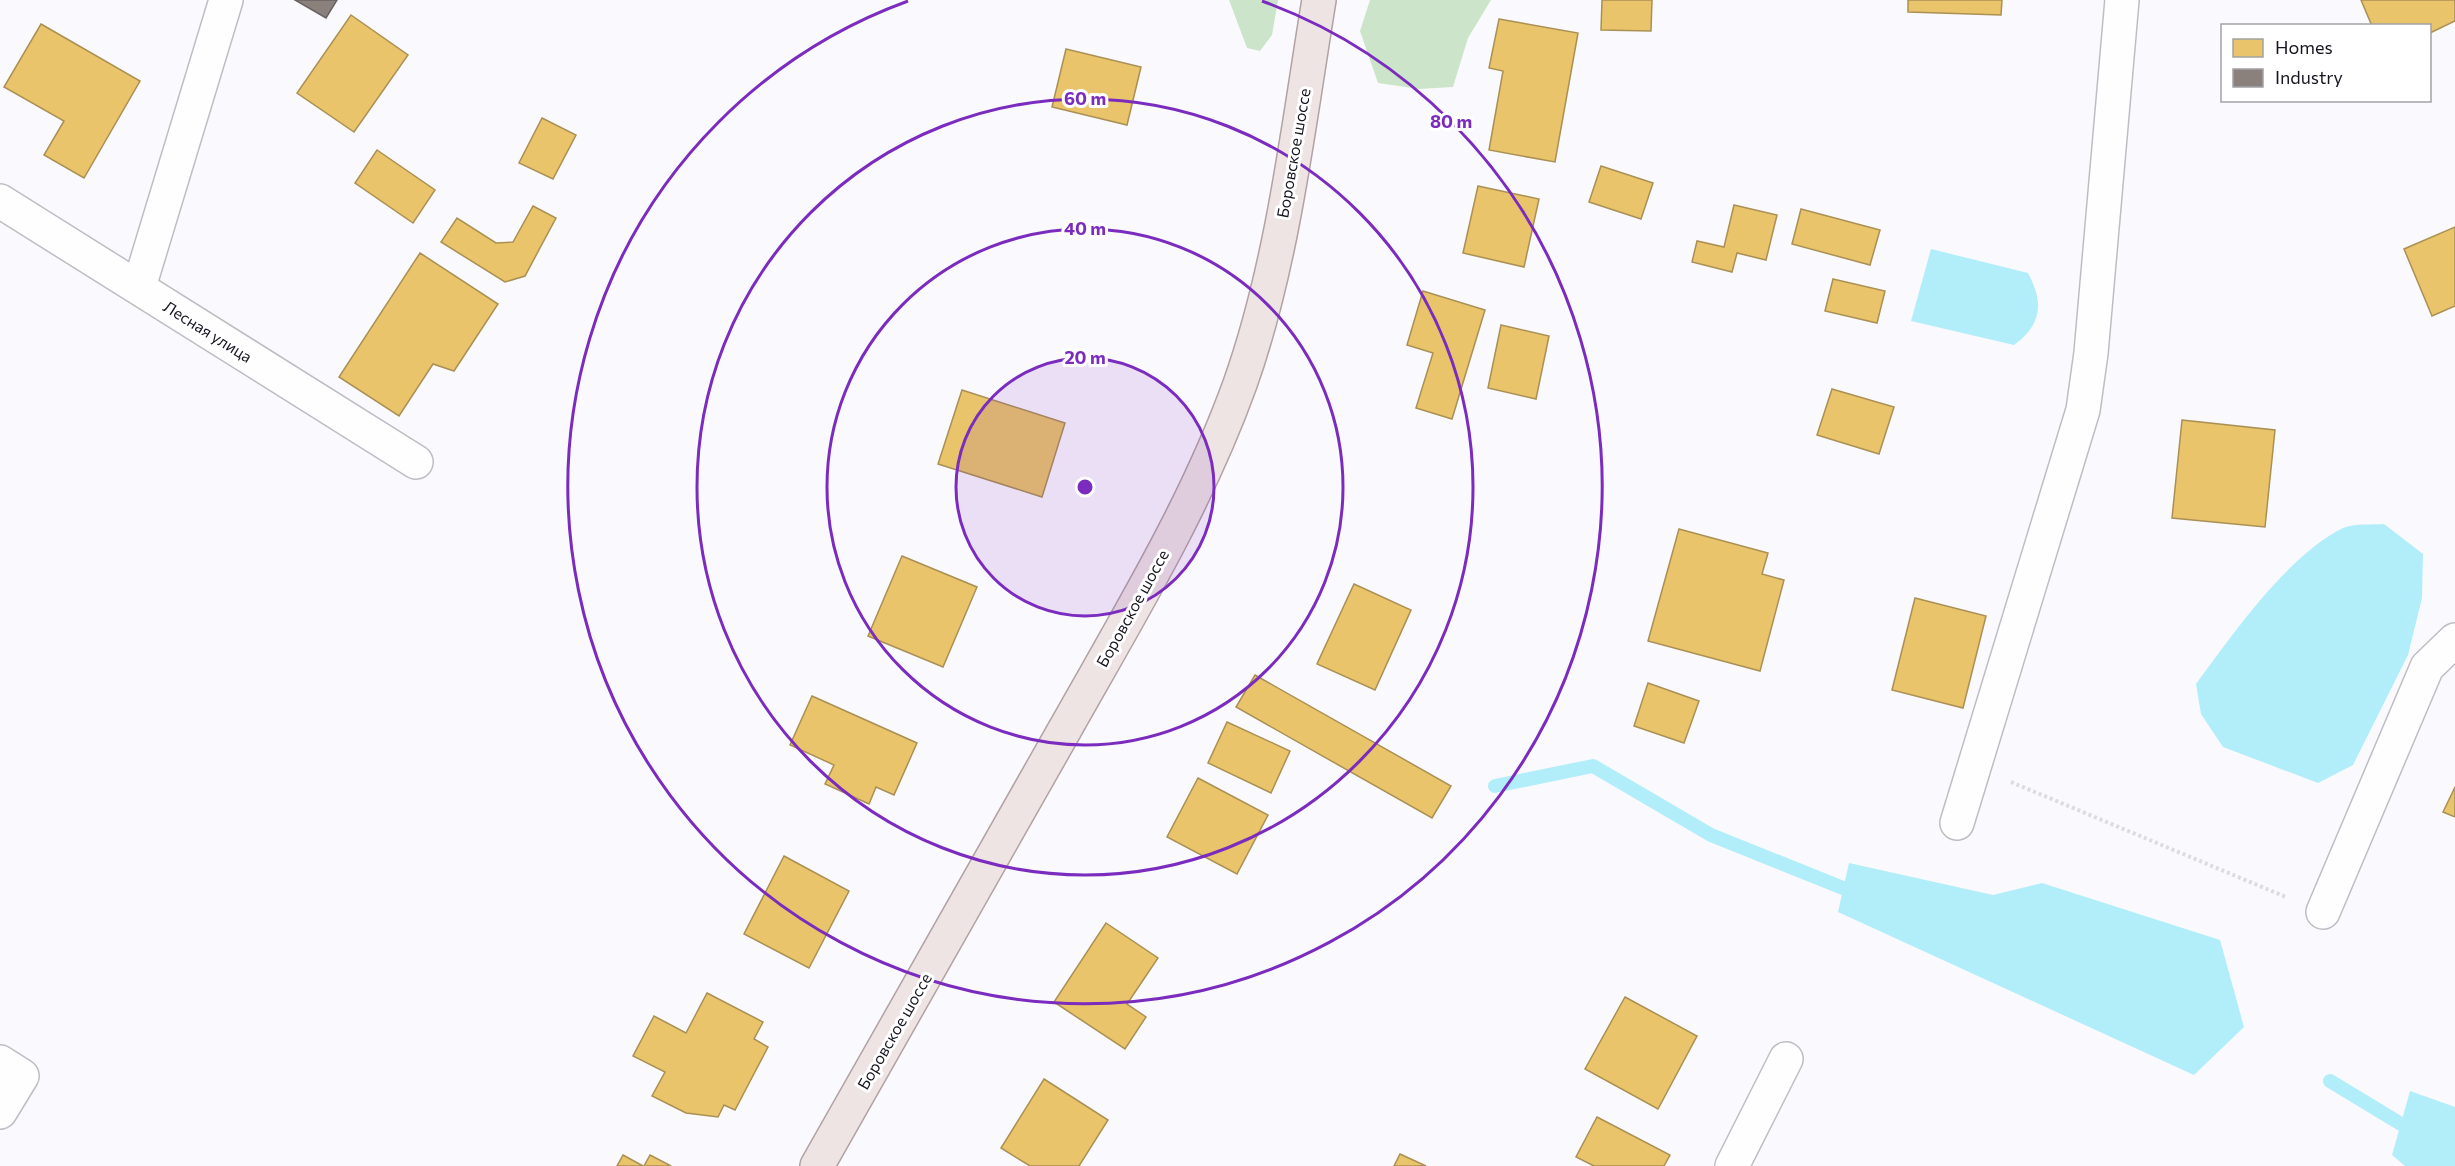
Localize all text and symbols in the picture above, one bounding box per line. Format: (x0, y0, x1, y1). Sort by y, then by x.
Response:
legend (2221, 24, 2431, 102)
text: Homes (2275, 36, 2333, 58)
text: Industry (2275, 66, 2343, 88)
text: 60 m (1064, 87, 1106, 109)
street label: Боровское шоссе (1272, 87, 1314, 219)
text: 80 m (1430, 110, 1472, 132)
text: 40 m (1064, 217, 1106, 239)
street label: Лесная улица (160, 296, 256, 366)
text: 20 m (1064, 346, 1106, 368)
centre of rings (1075, 477, 1095, 497)
street label: Боровское шоссе (1092, 546, 1172, 670)
street label: Боровское шоссе (853, 969, 935, 1093)

